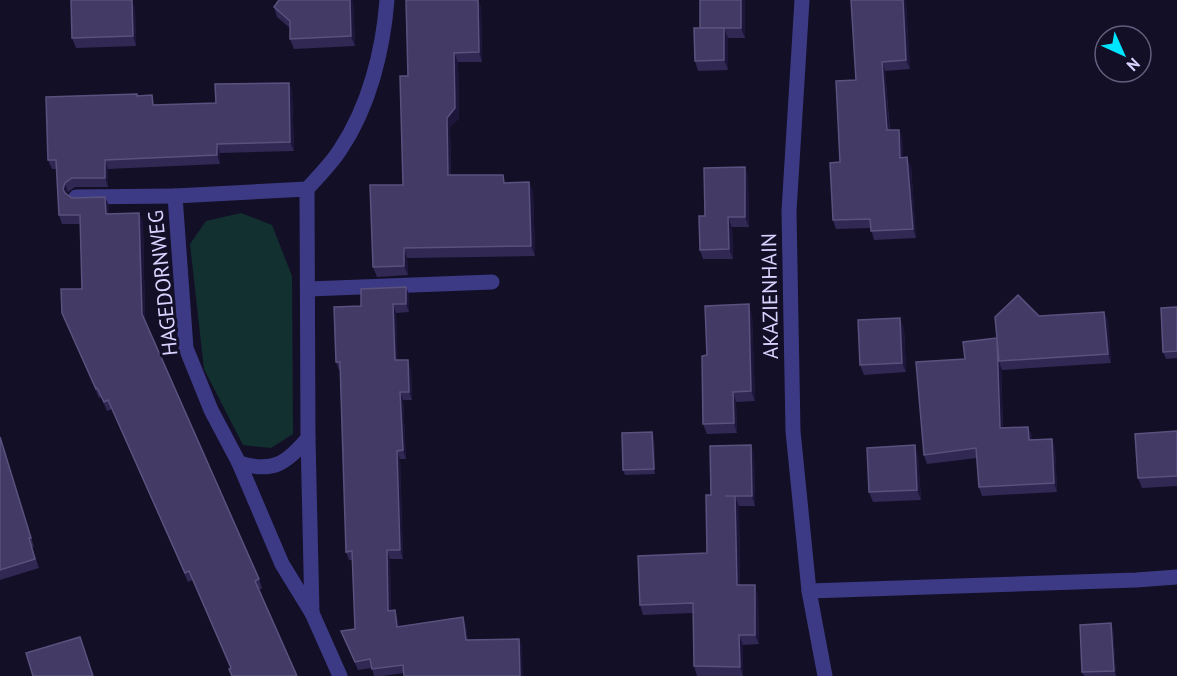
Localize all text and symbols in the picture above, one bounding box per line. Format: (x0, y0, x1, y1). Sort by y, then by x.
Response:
north arrow (1093, 24, 1153, 84)
text: N (1123, 54, 1144, 75)
street label: HAGEDORNWEG (141, 209, 184, 357)
street label: AKAZIENHAIN (755, 233, 784, 359)

